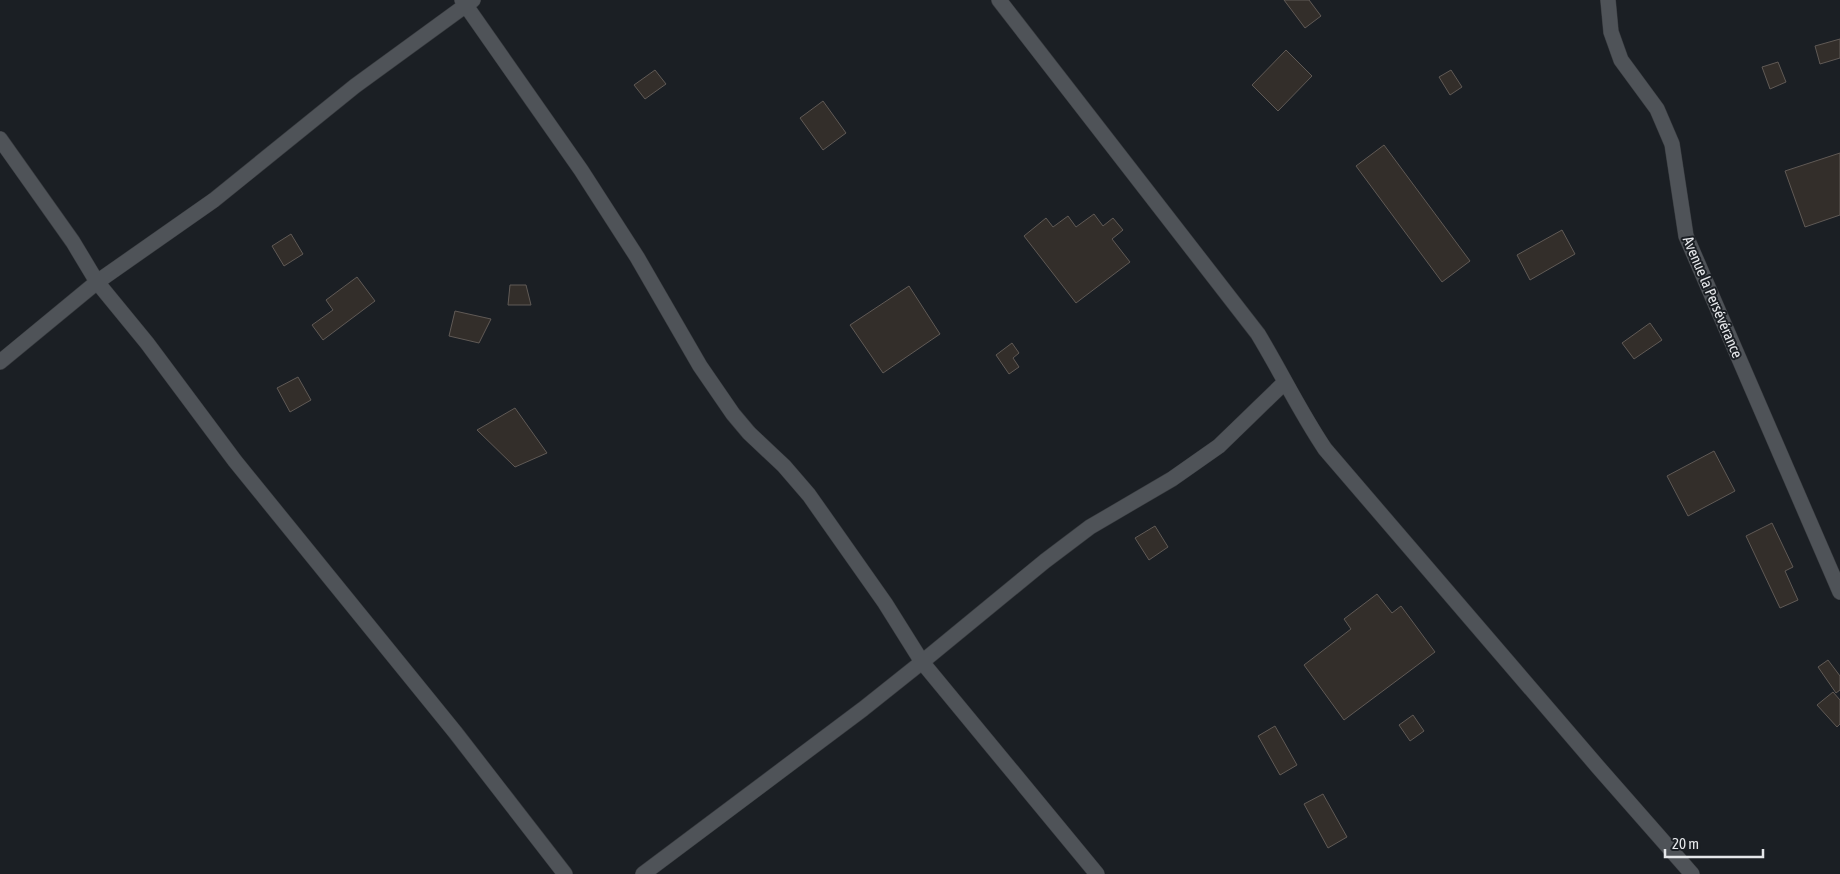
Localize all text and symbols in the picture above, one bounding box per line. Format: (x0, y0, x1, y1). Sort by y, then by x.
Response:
street label: Avenue la Persévérance (1680, 234, 1746, 361)
scale bar (1665, 826, 1762, 858)
text: 20 m (1672, 835, 1699, 852)

